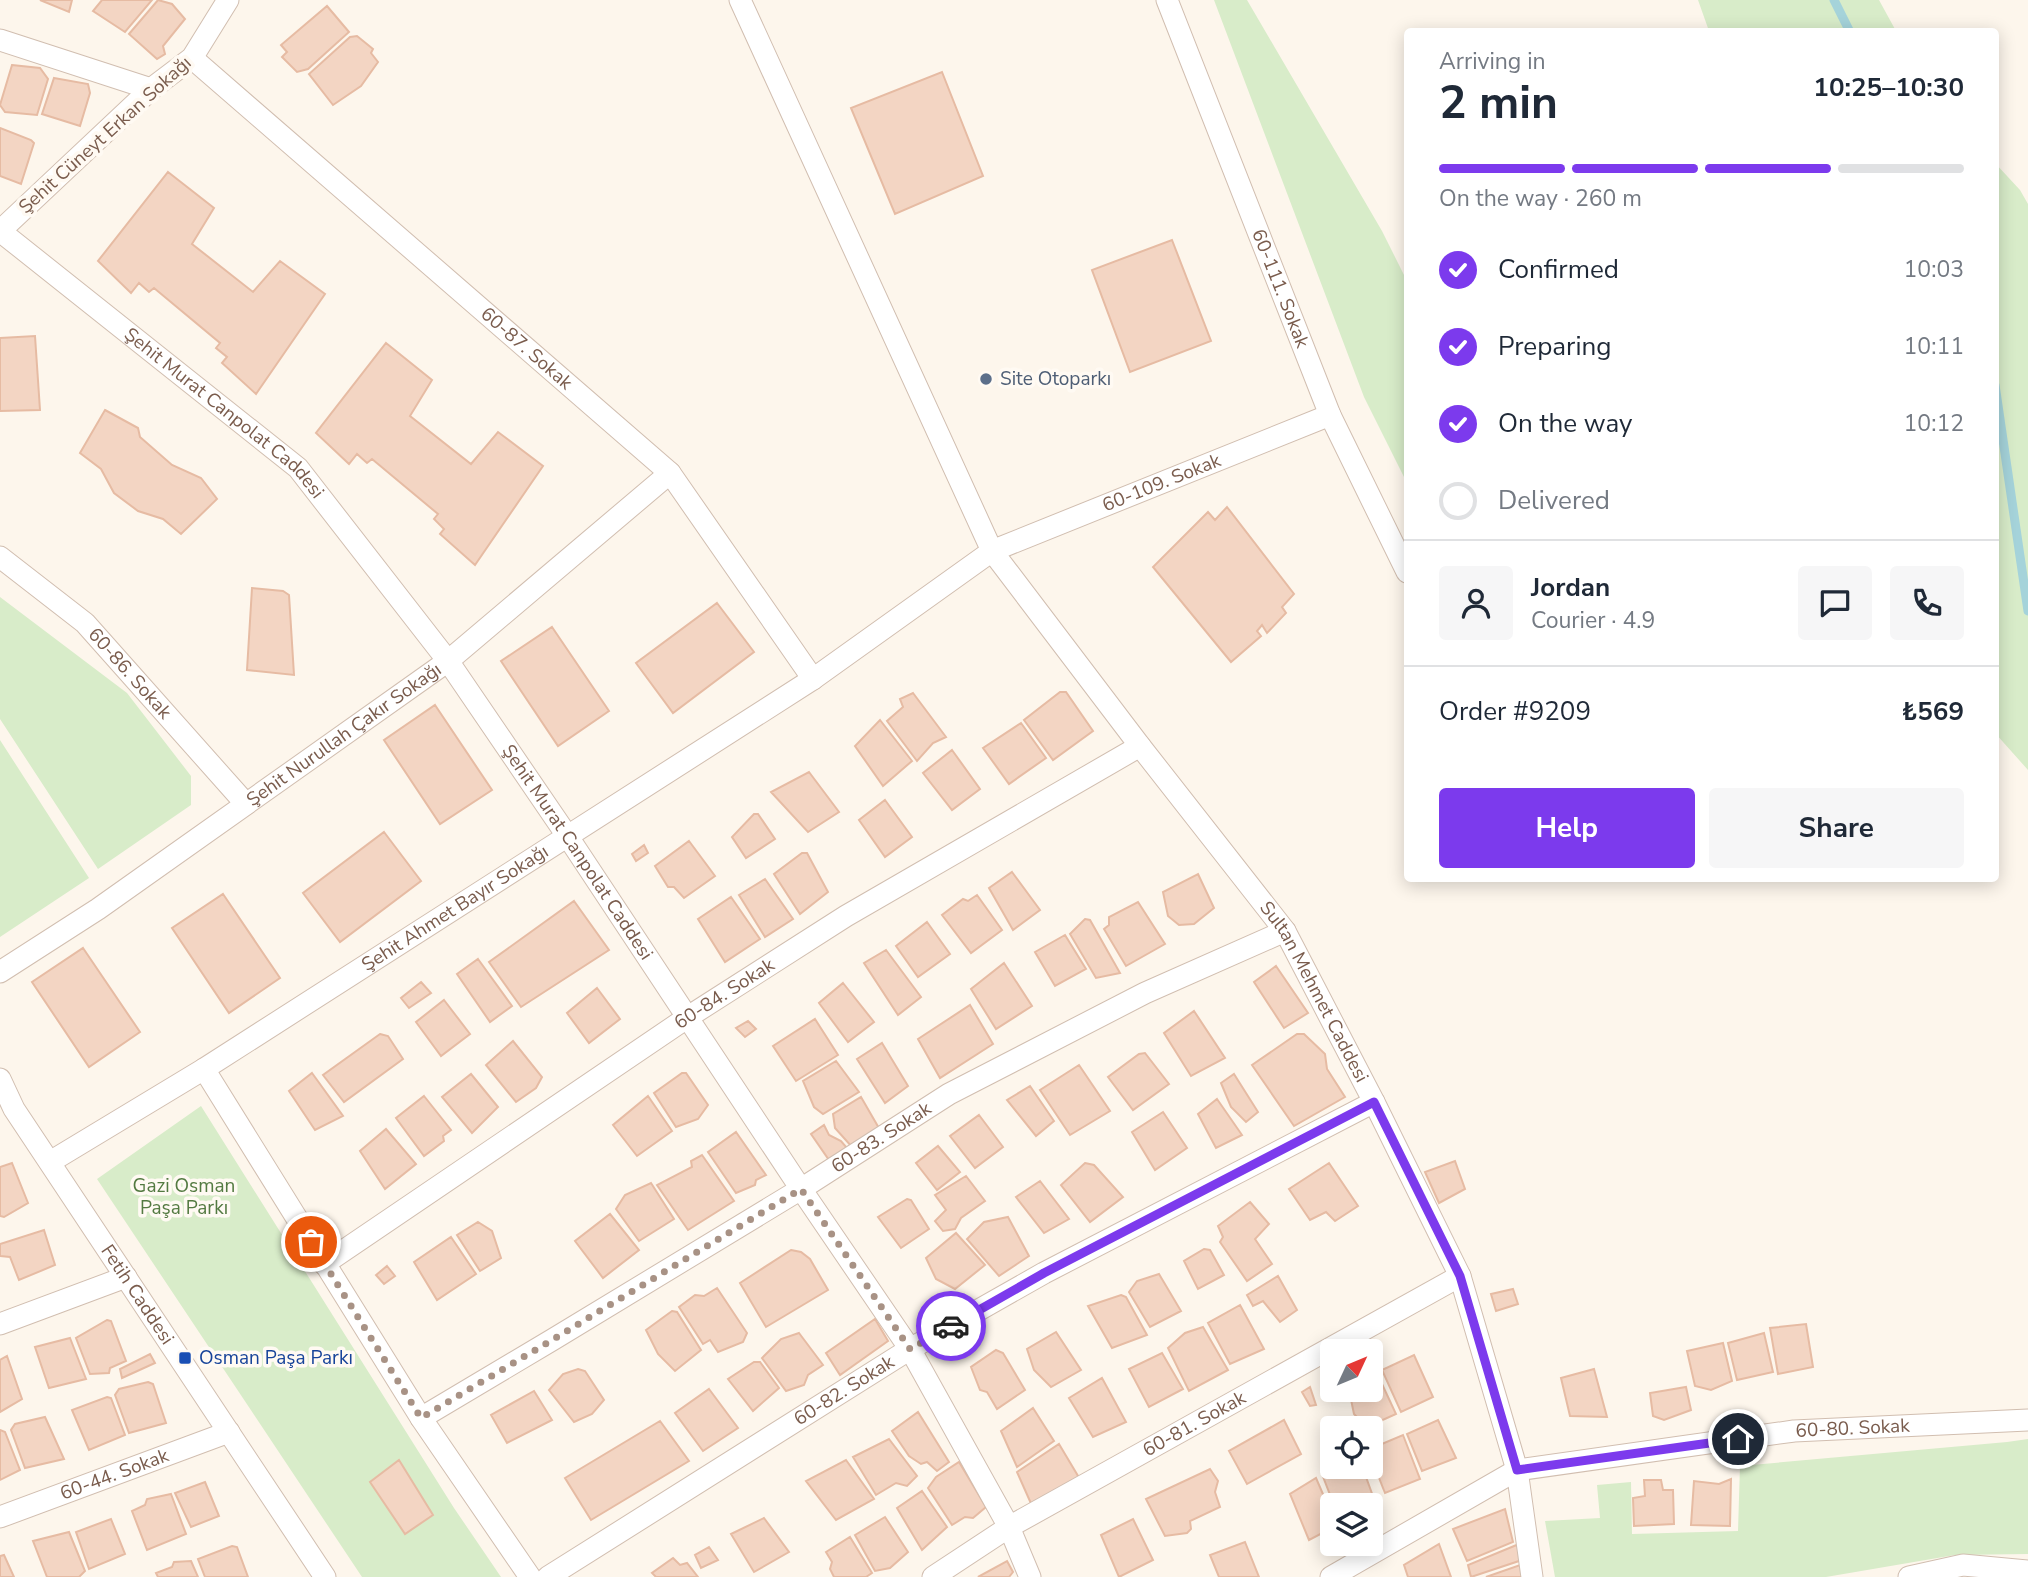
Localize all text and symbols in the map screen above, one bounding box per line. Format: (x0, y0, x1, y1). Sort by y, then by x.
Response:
text: Arriving in (1439, 46, 1546, 77)
street label: Şehit Cüneyt Erkan Sokağı (13, 50, 197, 220)
text: 10:25–10:30 (1813, 70, 1964, 105)
text: 2 min (1439, 71, 1558, 134)
text: On the way · 260 m (1439, 183, 1642, 214)
street label: 60-111. Sokak (1245, 225, 1316, 352)
icon: check (1439, 251, 1477, 289)
text: Confirmed (1498, 252, 1619, 287)
text: 10:03 (1904, 254, 1964, 285)
street label: 60-87. Sokak (475, 301, 579, 396)
street label: Şehit Murat Canpolat Caddesi (119, 322, 330, 504)
icon: check (1439, 328, 1477, 366)
text: Preparing (1498, 329, 1611, 364)
text: 10:11 (1904, 331, 1964, 362)
place label: Site Otoparkı (1000, 366, 1111, 392)
marker: Site Otoparkı (978, 371, 994, 387)
icon: check (1439, 405, 1477, 443)
text: On the way (1498, 406, 1632, 441)
text: 10:12 (1904, 408, 1964, 439)
street label: 60-109. Sokak (1099, 447, 1225, 518)
text: Delivered (1498, 483, 1610, 518)
button: person (1439, 566, 1513, 640)
button: chat (1798, 566, 1872, 640)
button: phone (1890, 566, 1964, 640)
text: Jordan (1531, 570, 1610, 605)
text: Courier · 4.9 (1531, 605, 1655, 636)
street label: 60-86. Sokak (82, 622, 178, 725)
street label: Şehit Nurullah Çakır Sokağı (241, 657, 447, 813)
text: Order #9209 (1439, 694, 1591, 729)
text: ₺569 (1902, 694, 1964, 729)
street label: Şehit Murat Canpolat Caddesi (496, 739, 659, 965)
button: Help (1439, 788, 1695, 868)
button: Share (1709, 788, 1964, 868)
street label: Şehit Ahmet Bayır Sokağı (357, 839, 554, 978)
street label: Sultan Mehmet Caddesi (1253, 896, 1375, 1087)
street label: 60-84. Sokak (669, 952, 780, 1036)
street label: 60-83. Sokak (826, 1095, 937, 1179)
park label: Gazi Osman Paşa Parkı (133, 1173, 235, 1221)
pin (281, 1212, 341, 1272)
icon: bag (292, 1223, 330, 1261)
street label: Fetih Caddesi (95, 1239, 180, 1350)
courier (916, 1291, 986, 1361)
icon: car (932, 1307, 970, 1345)
north arrow (1320, 1339, 1382, 1402)
map controls (1320, 1339, 1383, 1556)
place label: Osman Paşa Parkı (199, 1345, 353, 1371)
street label: 60-82. Sokak (789, 1349, 900, 1432)
marker: Osman Paşa Parkı (177, 1350, 193, 1366)
street label: 60-81. Sokak (1138, 1385, 1251, 1463)
pin (1708, 1409, 1768, 1469)
street label: 60-80. Sokak (1795, 1413, 1911, 1444)
button: locate (1320, 1416, 1383, 1479)
icon: home (1719, 1420, 1757, 1458)
street label: 60-44. Sokak (56, 1442, 173, 1507)
button: layers (1320, 1493, 1383, 1556)

